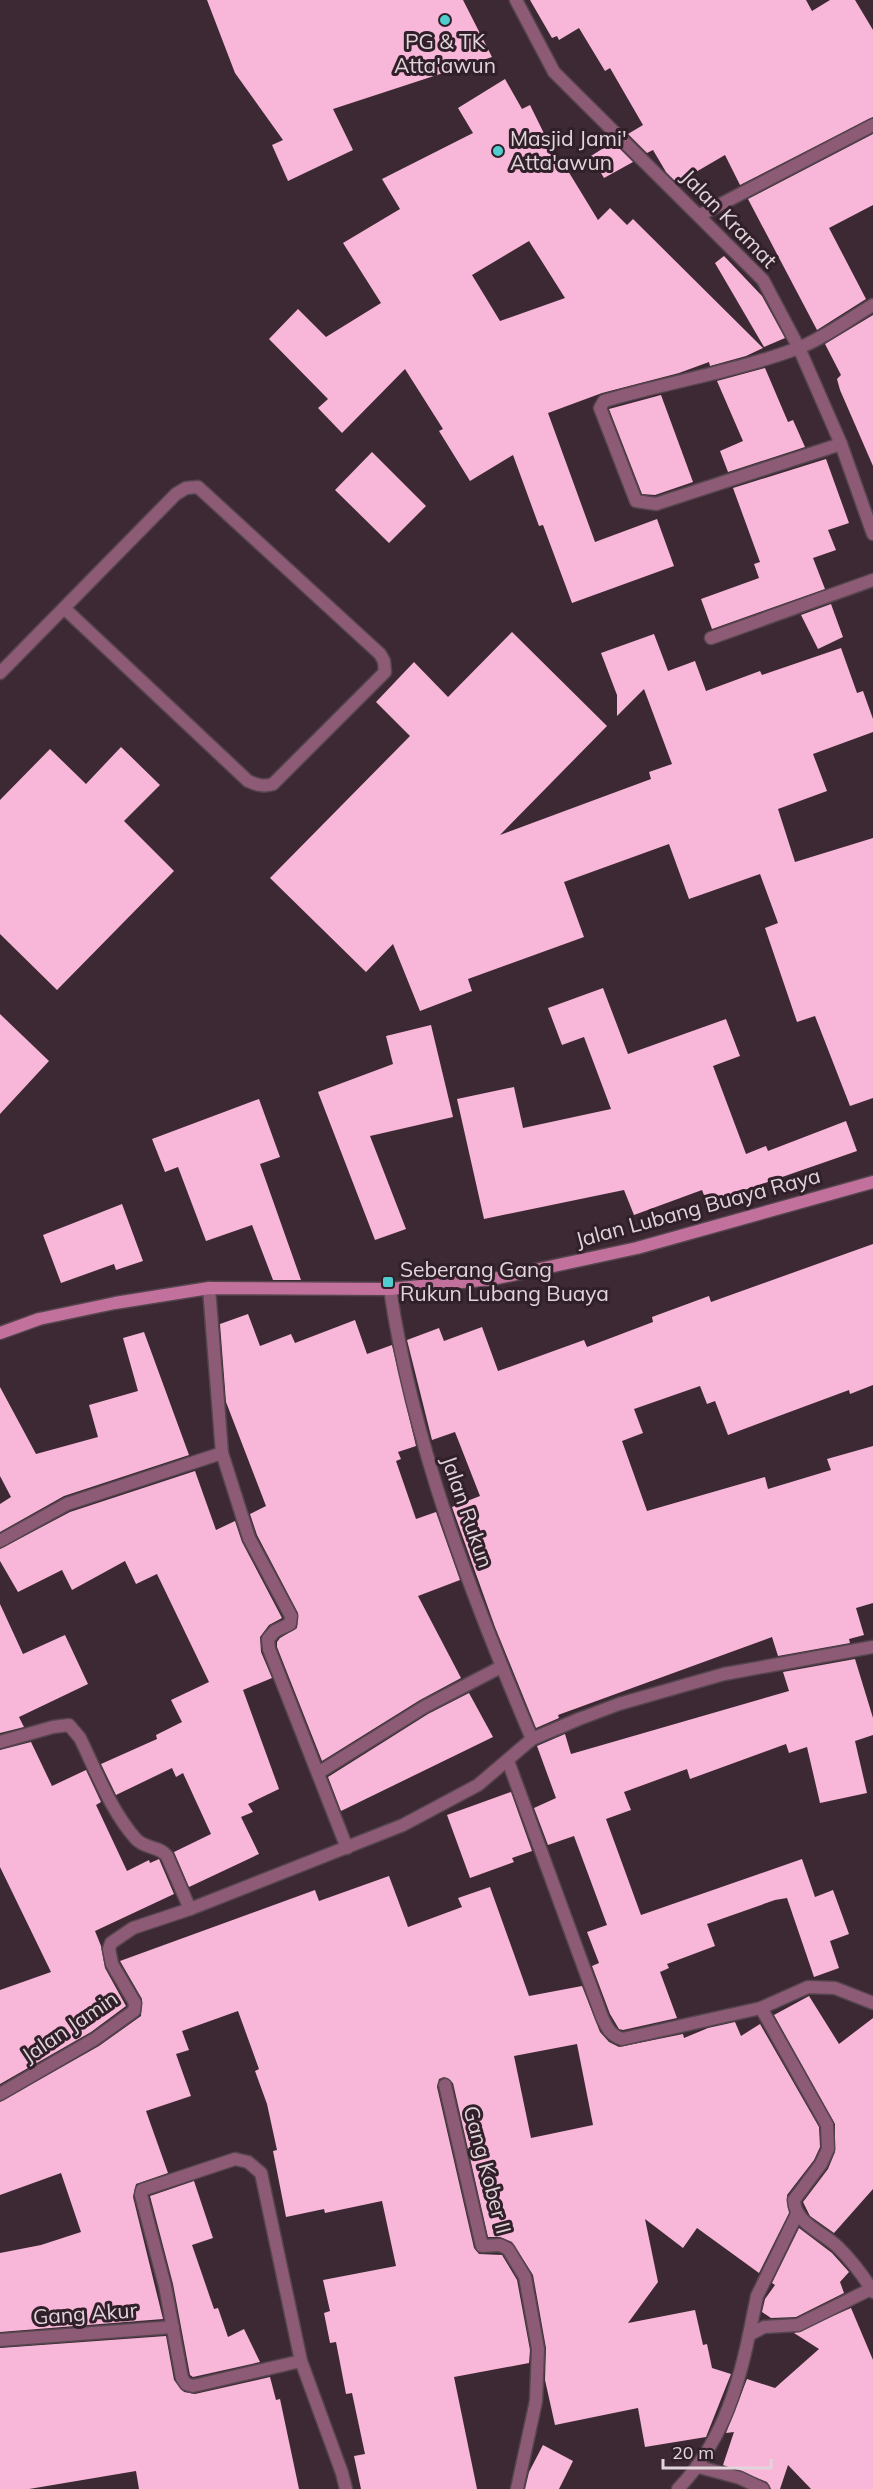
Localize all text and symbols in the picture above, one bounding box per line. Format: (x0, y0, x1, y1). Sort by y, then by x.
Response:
marker: PG & TK Atta'awun (438, 13, 452, 27)
place label: PG & TK Atta'awun (394, 28, 496, 78)
place label: Masjid Jami' Atta'awun (510, 125, 627, 175)
marker: Masjid Jami' Atta'awun (491, 144, 505, 158)
street label: Jalan Kramat (676, 164, 783, 273)
street label: Jalan Lubang Buaya Raya (573, 1162, 823, 1252)
place label: Seberang Gang Rukun Lubang Buaya (400, 1256, 609, 1306)
marker: Seberang Gang Rukun Lubang Buaya (381, 1275, 395, 1289)
street label: Jalan Rukun (437, 1452, 499, 1571)
street label: Jalan Jamin (17, 1985, 122, 2068)
street label: Gang Kober II (458, 2103, 518, 2237)
street label: Gang Akur (32, 2296, 138, 2330)
scale bar (663, 2432, 771, 2470)
text: 20 m (672, 2441, 714, 2464)

